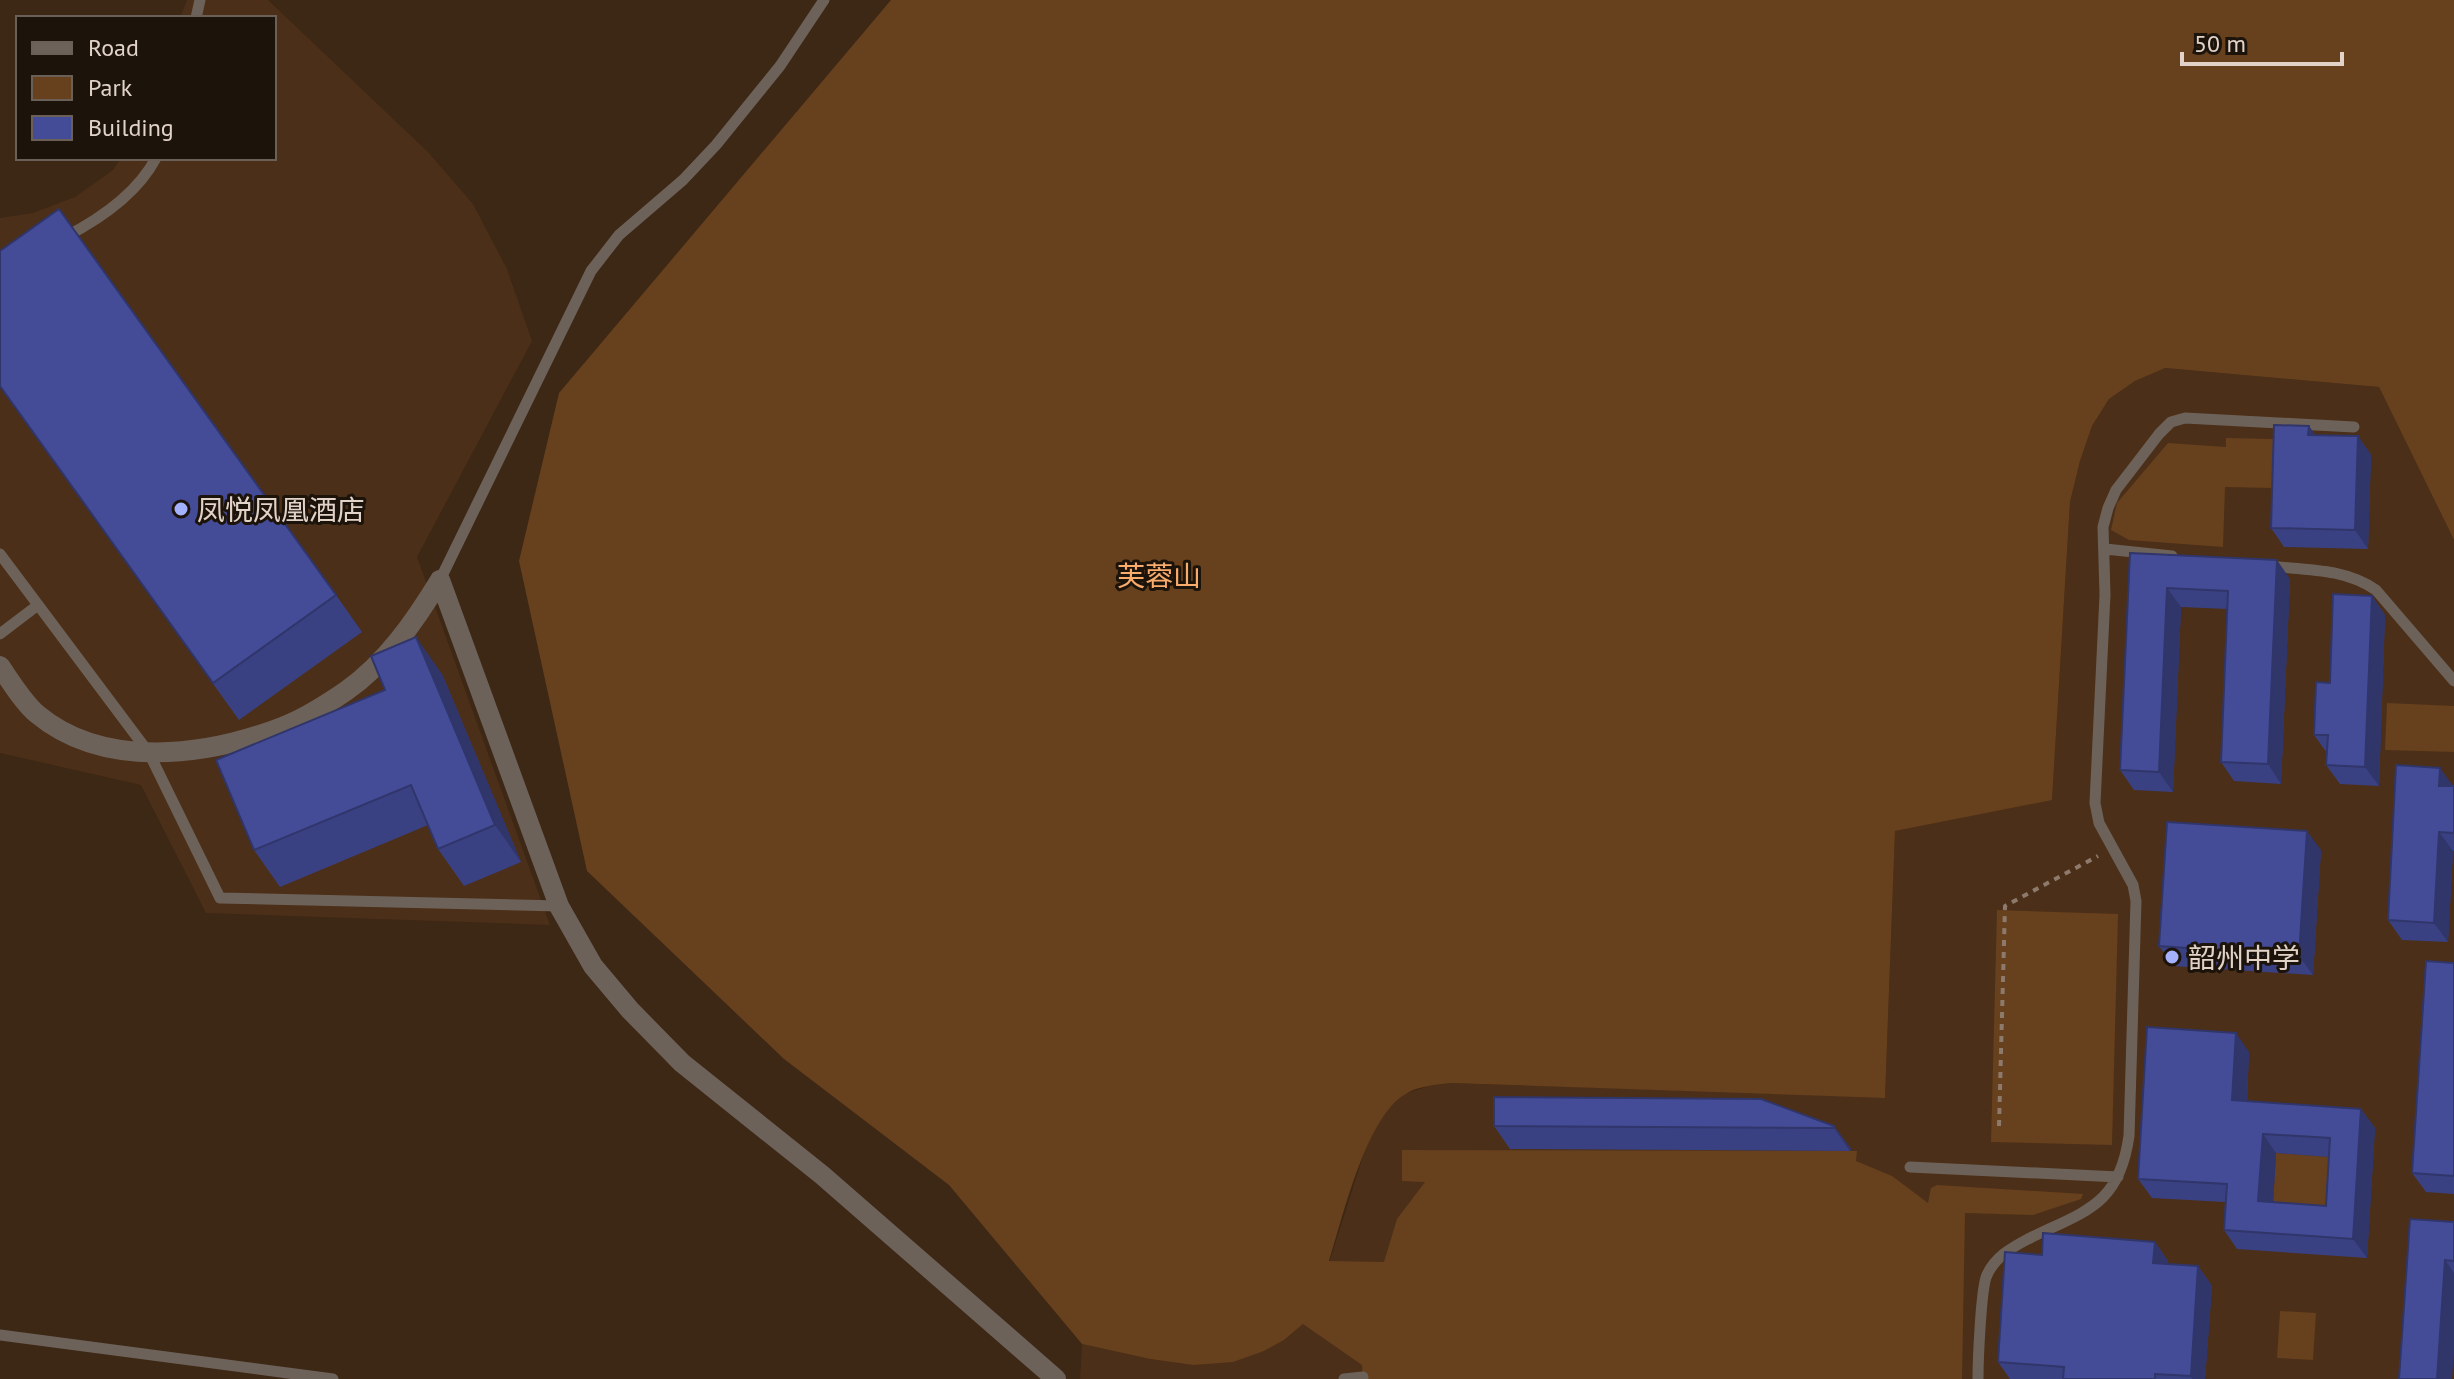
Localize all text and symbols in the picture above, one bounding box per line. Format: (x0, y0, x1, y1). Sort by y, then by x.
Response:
legend (16, 16, 276, 160)
scale bar (2182, 16, 2342, 66)
text: 50 m (2194, 28, 2246, 59)
text: Road (88, 32, 139, 63)
text: Park (88, 72, 133, 103)
text: Building (88, 112, 174, 143)
place label: 凤悦凤凰酒店 (197, 491, 365, 528)
marker: 凤悦凤凰酒店 (172, 500, 190, 518)
park label: 芙蓉山 (1117, 557, 1201, 594)
place label: 韶州中学 (2188, 939, 2300, 976)
marker: 韶州中学 (2163, 948, 2181, 966)

